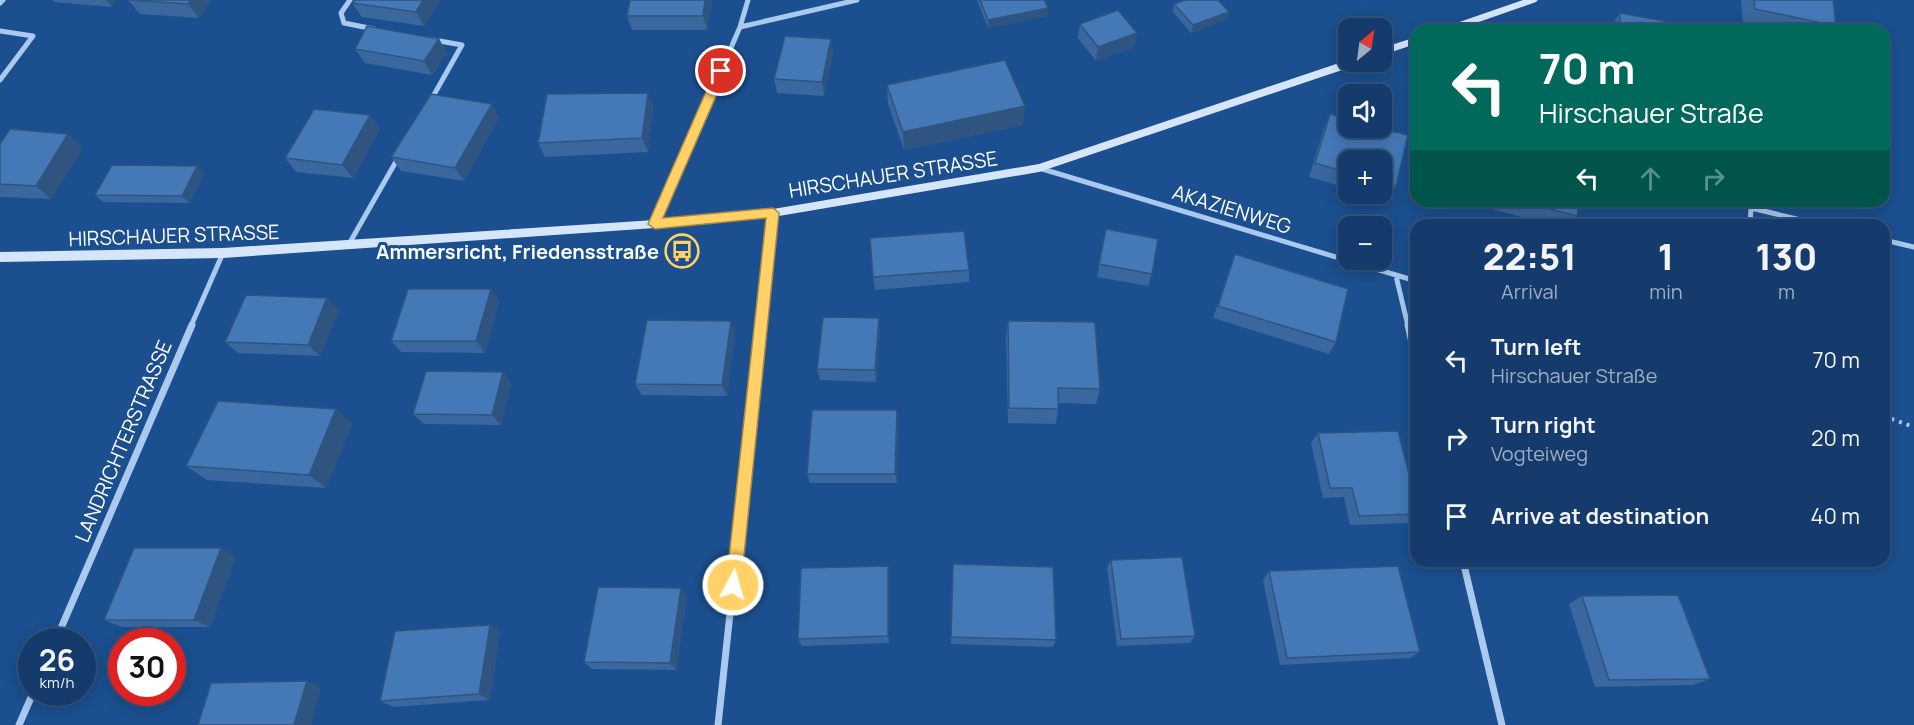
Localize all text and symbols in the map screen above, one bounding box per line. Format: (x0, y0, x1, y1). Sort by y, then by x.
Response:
north arrow (1338, 18, 1392, 72)
map controls (1338, 18, 1392, 270)
text: 70 m (1539, 39, 1635, 97)
pin (695, 45, 746, 96)
icon: left (1440, 48, 1518, 126)
icon: arrive (704, 54, 737, 87)
button: sound (1338, 84, 1392, 138)
text: Hirschauer Straße (1539, 94, 1764, 131)
street label: HIRSCHAUER STRASSE (787, 144, 999, 204)
button: + (1338, 150, 1392, 204)
icon: left (1571, 162, 1604, 195)
icon: ahead (1634, 162, 1667, 195)
icon: right (1697, 162, 1730, 195)
street label: AKAZIENWEG (1169, 178, 1295, 240)
button: − (1338, 216, 1392, 270)
street label: HIRSCHAUER STRASSE (68, 218, 280, 252)
text: 22:51 (1483, 232, 1577, 281)
text: 1 (1658, 232, 1674, 281)
text: 130 (1755, 232, 1817, 281)
bus stop icon: Ammersricht, Friedensstraße (664, 233, 700, 269)
place label: Ammersricht, Friedensstraße (376, 238, 659, 265)
text: Arrival (1501, 278, 1558, 305)
text: min (1649, 278, 1683, 305)
text: m (1778, 278, 1795, 305)
text: Turn left (1491, 332, 1581, 362)
street label: LANDRICHTERSTRASSE (68, 336, 178, 546)
icon: left (1440, 344, 1473, 377)
text: 70 m (1812, 345, 1860, 375)
text: Hirschauer Straße (1491, 362, 1657, 389)
text: Turn right (1491, 410, 1596, 440)
icon: right (1440, 422, 1473, 455)
text: 20 m (1811, 423, 1860, 453)
text: Vogteiweg (1491, 440, 1588, 467)
icon: arrive (1440, 500, 1473, 533)
text: Arrive at destination (1491, 501, 1709, 531)
text: 40 m (1811, 501, 1860, 531)
position arrow (701, 553, 765, 617)
speed limit sign: 30 (108, 628, 186, 706)
text: 26 (39, 639, 75, 680)
text: km/h (40, 672, 74, 693)

